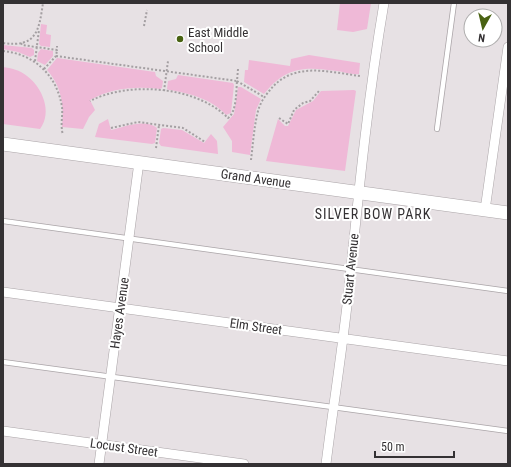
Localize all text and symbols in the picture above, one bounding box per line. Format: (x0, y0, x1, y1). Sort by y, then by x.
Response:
north arrow (463, 8, 503, 48)
place label: East Middle School (188, 25, 248, 55)
text: N (477, 30, 486, 44)
marker: East Middle School (175, 34, 185, 44)
street label: Grand Avenue (220, 166, 292, 191)
district label: SILVER BOW PARK (315, 206, 431, 222)
street label: Stuart Avenue (339, 233, 362, 305)
street label: Hayes Avenue (107, 276, 132, 350)
street label: Elm Street (229, 315, 283, 338)
scale bar (375, 433, 454, 459)
street label: Locust Street (89, 435, 159, 460)
text: 50 m (381, 440, 405, 454)

